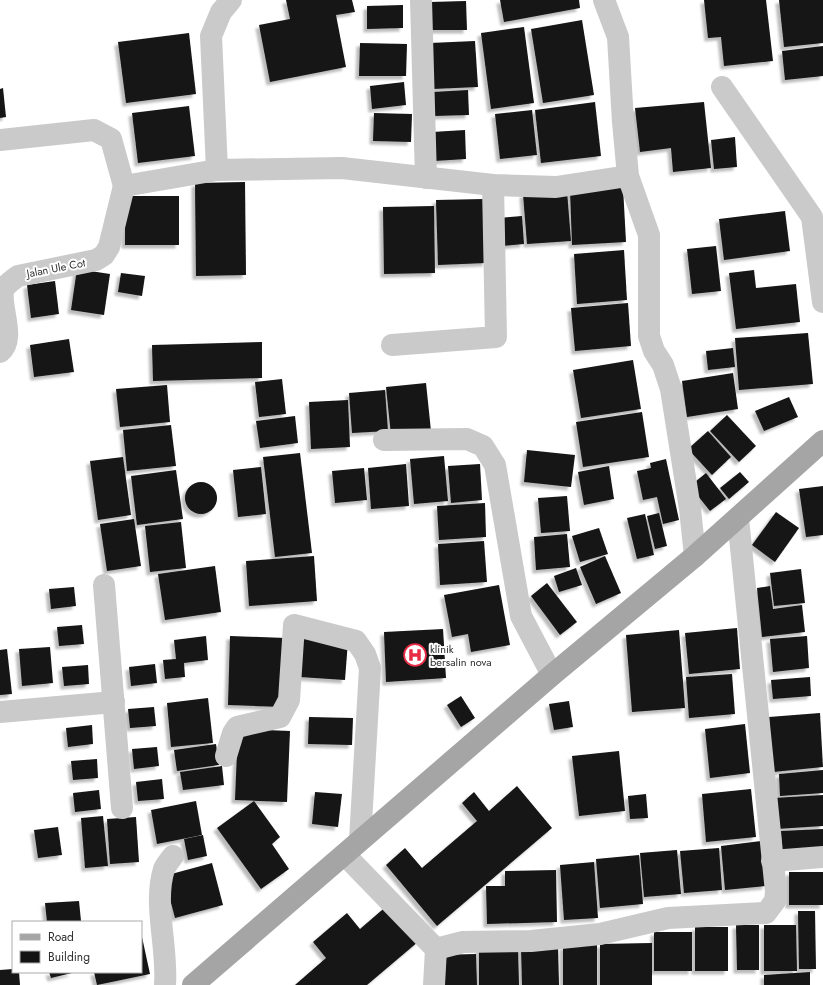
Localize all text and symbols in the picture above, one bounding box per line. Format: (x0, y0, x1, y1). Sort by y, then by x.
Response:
street label: Jalan Ule Cot (23, 254, 87, 282)
place label: klinik bersalin nova (430, 641, 492, 670)
hospital icon: klinik bersalin nova (402, 642, 428, 668)
legend (12, 921, 142, 973)
text: Road (48, 928, 74, 946)
text: Building (48, 948, 90, 966)

